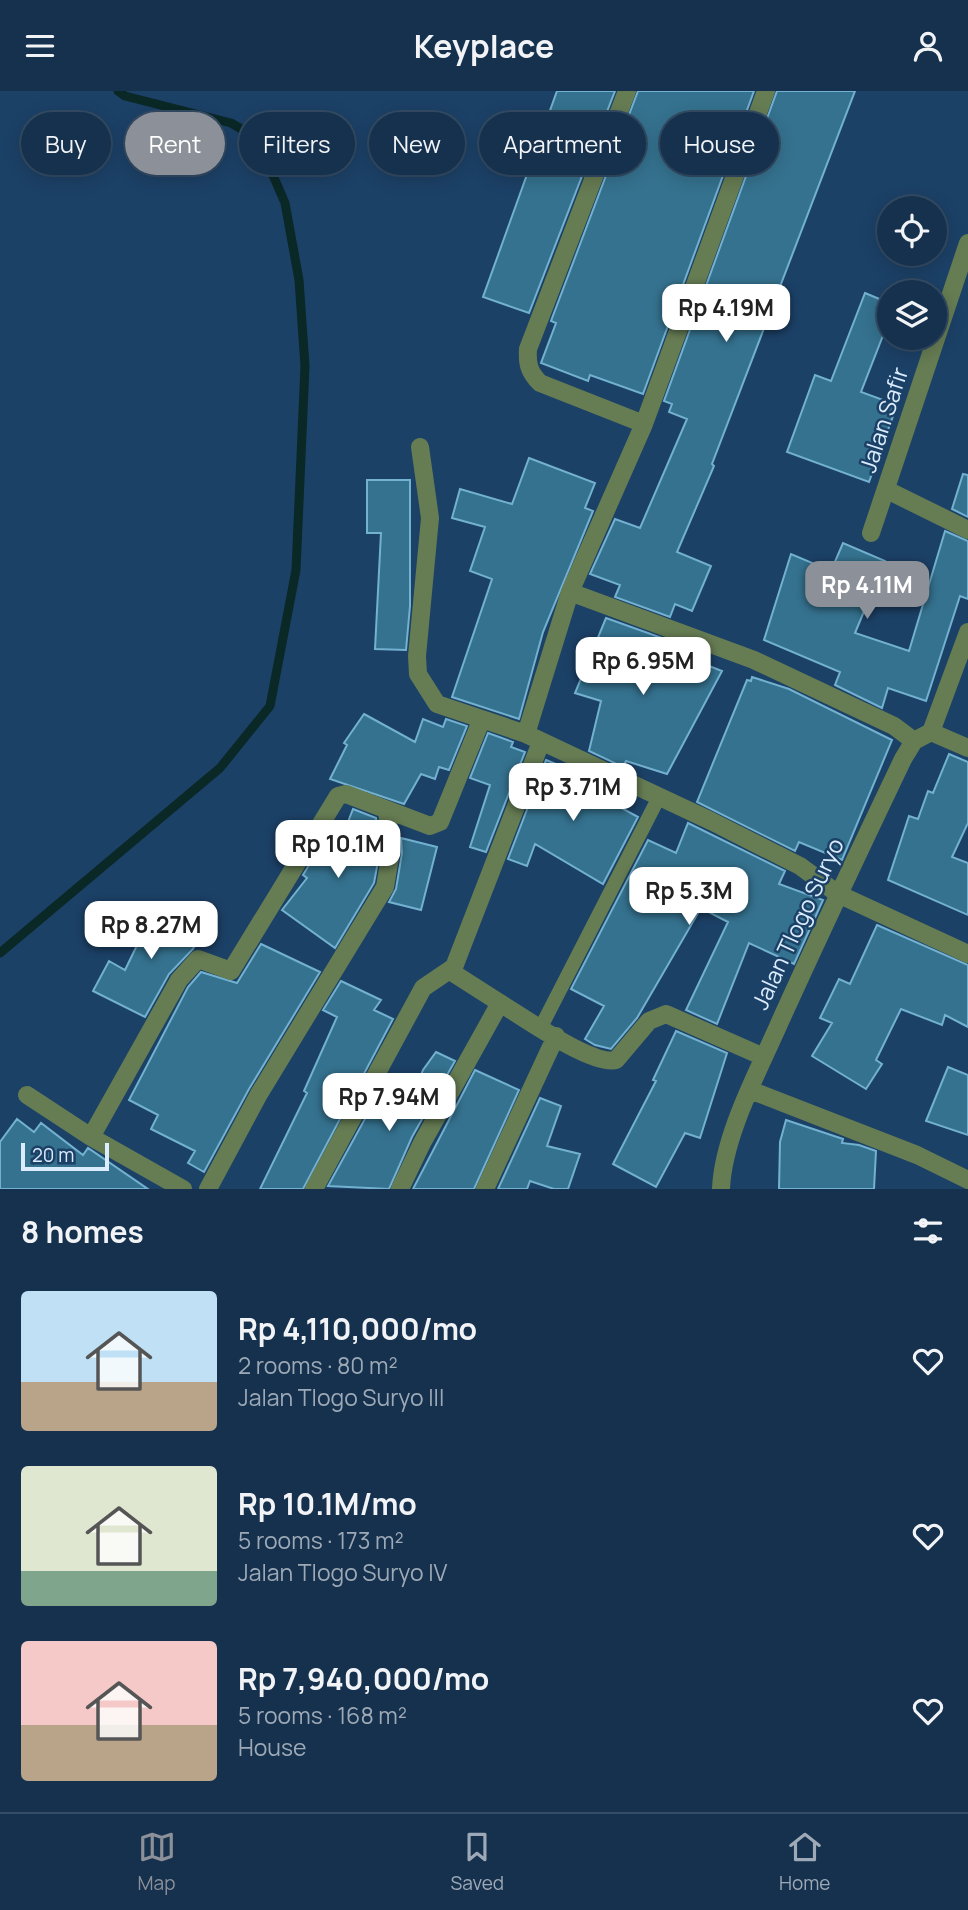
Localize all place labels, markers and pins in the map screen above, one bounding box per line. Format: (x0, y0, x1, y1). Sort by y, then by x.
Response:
pin: Rp 4.19M (654, 285, 798, 344)
pin: Rp 4.11M (795, 561, 939, 621)
pin: Rp 6.95M (571, 637, 715, 697)
pin: Rp 3.71M (501, 763, 645, 823)
pin: Rp 10.1M (266, 821, 410, 880)
pin: Rp 5.3M (624, 867, 754, 927)
pin: Rp 8.27M (79, 901, 223, 961)
pin: Rp 7.94M (317, 1073, 461, 1133)

